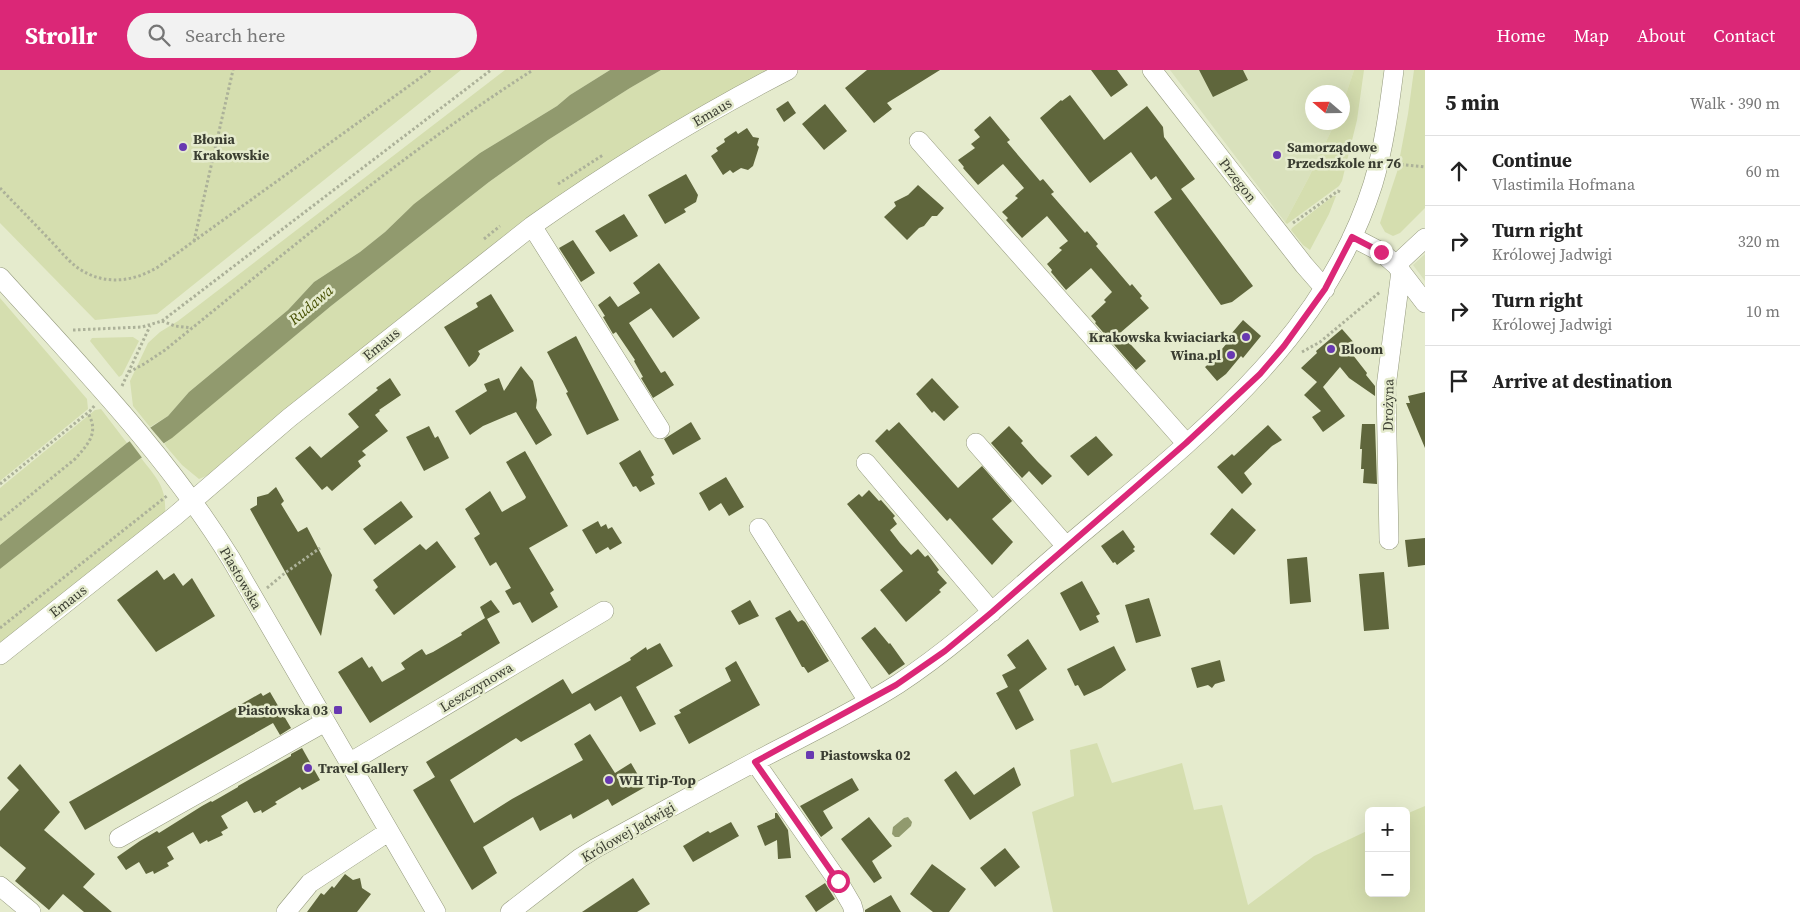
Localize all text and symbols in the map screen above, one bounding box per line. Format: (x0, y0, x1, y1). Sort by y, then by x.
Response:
search box (127, 13, 477, 58)
text: Strollr (25, 19, 97, 52)
icon: search (145, 21, 173, 49)
text: Search here (185, 22, 285, 48)
text: Home (1497, 23, 1546, 48)
text: Map (1574, 23, 1609, 48)
text: About (1637, 23, 1685, 48)
text: Contact (1713, 23, 1775, 48)
north arrow (1305, 85, 1350, 130)
text: 5 min (1445, 88, 1500, 117)
text: Walk · 390 m (1690, 92, 1780, 114)
street label: Emaus (689, 93, 735, 131)
place label: Błonia Krakowskie (193, 129, 269, 165)
place label: Samorządowe Przedszkole nr 76 (1287, 137, 1401, 173)
marker: Błonia Krakowskie (177, 141, 189, 153)
text: Continue (1492, 147, 1572, 173)
marker: Samorządowe Przedszkole nr 76 (1271, 149, 1283, 161)
street label: Przegon (1214, 154, 1262, 207)
icon: ahead (1445, 157, 1473, 185)
text: 60 m (1746, 160, 1780, 182)
text: Vlastimila Hofmana (1492, 173, 1635, 195)
text: Turn right (1492, 217, 1583, 243)
icon: right (1445, 227, 1473, 255)
text: 320 m (1738, 230, 1780, 252)
route end (1370, 241, 1393, 264)
text: Królowej Jadwigi (1492, 243, 1612, 265)
water label: Rudawa (283, 280, 338, 330)
text: Turn right (1492, 287, 1583, 313)
icon: right (1445, 297, 1473, 325)
text: 10 m (1746, 300, 1780, 322)
text: Królowej Jadwigi (1492, 313, 1612, 335)
street label: Emaus (358, 323, 404, 365)
place label: Krakowska kwiaciarka (1089, 327, 1237, 347)
marker: Krakowska kwiaciarka (1240, 331, 1252, 343)
place label: Bloom (1341, 339, 1383, 359)
marker: Bloom (1325, 343, 1337, 355)
place label: Wina.pl (1171, 345, 1221, 365)
marker: Wina.pl (1225, 349, 1237, 361)
icon: arrive (1445, 367, 1473, 395)
text: Arrive at destination (1492, 368, 1672, 394)
street label: Drożyna (1378, 378, 1398, 431)
street label: Piastowska (215, 543, 267, 614)
street label: Emaus (45, 580, 91, 622)
street label: Leszczynowa (436, 657, 517, 717)
place label: Piastowska 03 (238, 700, 328, 720)
marker: Piastowska 03 (332, 704, 344, 716)
place label: Piastowska 02 (820, 745, 911, 765)
marker: Piastowska 02 (804, 749, 816, 761)
place label: Travel Gallery (318, 758, 409, 778)
marker: Travel Gallery (302, 762, 314, 774)
place label: WH Tip-Top (619, 770, 696, 790)
marker: WH Tip-Top (603, 774, 615, 786)
street label: Królowej Jadwigi (577, 797, 679, 867)
map controls (1365, 807, 1410, 897)
button: + (1365, 807, 1410, 852)
button: − (1365, 852, 1410, 897)
route start (827, 870, 850, 893)

